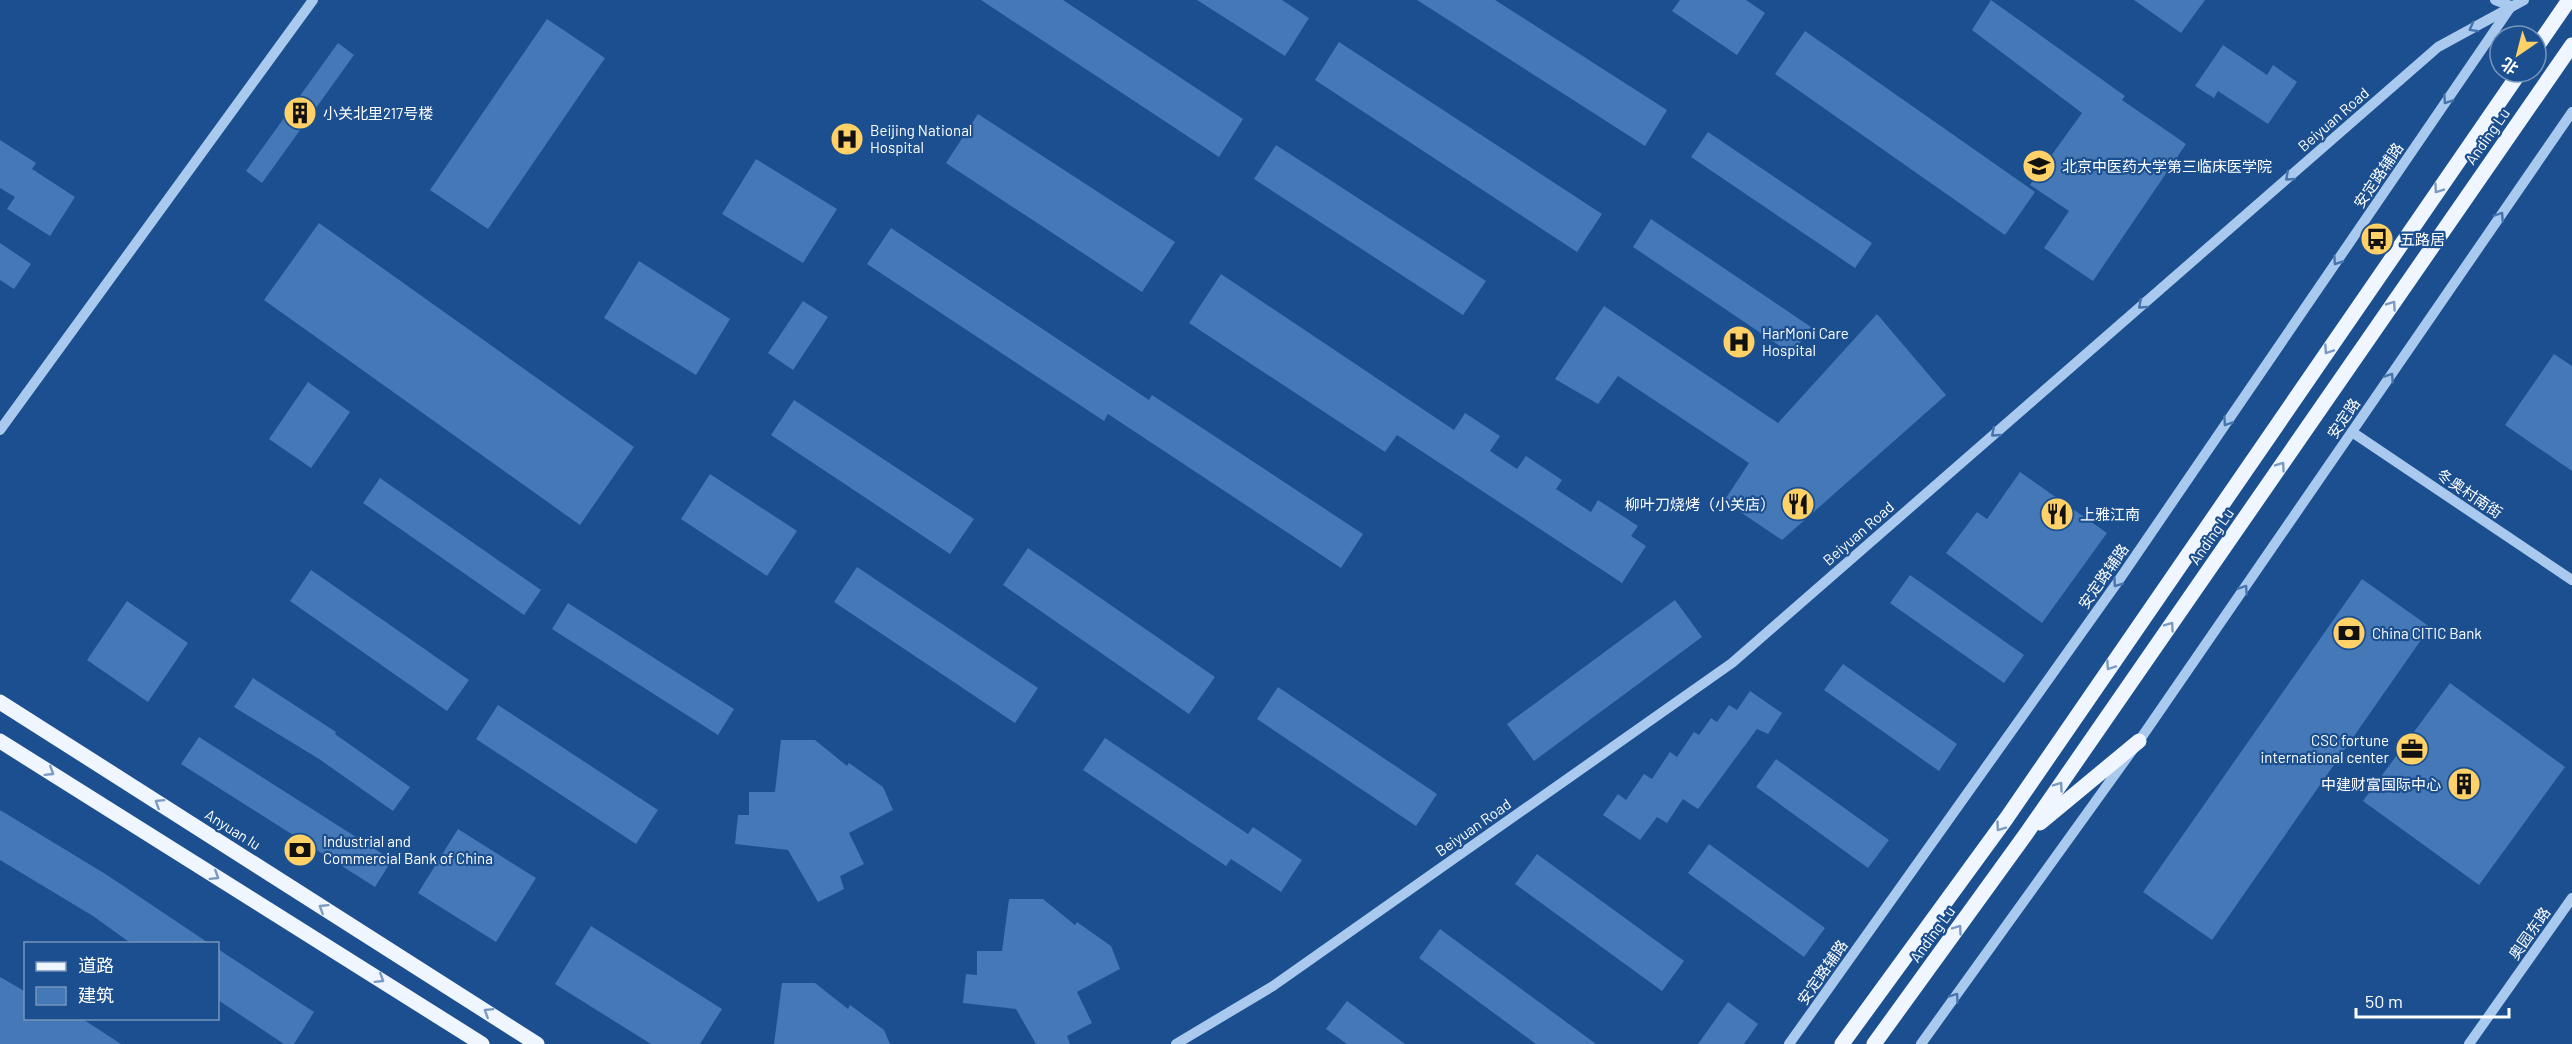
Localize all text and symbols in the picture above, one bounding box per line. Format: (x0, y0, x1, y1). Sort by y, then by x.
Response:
one-way arrow (2468, 21, 2479, 32)
north arrow (2488, 24, 2548, 84)
text: 北 (2497, 54, 2521, 79)
street label: Beiyuan Road (2294, 83, 2372, 155)
one-way arrow (2443, 94, 2454, 105)
building icon: 小关北里217号楼 (282, 95, 318, 131)
place label: 小关北里217号楼 (323, 104, 433, 122)
street label: Anding Lu (2461, 104, 2513, 168)
hospital icon: Beijing National Hospital (829, 121, 865, 157)
place label: Beijing National Hospital (870, 121, 972, 156)
street label: 安定路辅路 (2350, 139, 2406, 211)
school or university icon: 北京中医药大学第三临床医学院 (2021, 148, 2057, 184)
place label: 北京中医药大学第三临床医学院 (2062, 157, 2272, 175)
one-way arrow (2285, 170, 2296, 181)
one-way arrow (2434, 182, 2445, 193)
one-way arrow (2493, 212, 2504, 223)
bus stop icon: 五路居 (2359, 221, 2395, 257)
place label: 五路居 (2400, 230, 2445, 248)
one-way arrow (2333, 255, 2344, 266)
one-way arrow (2138, 298, 2149, 309)
one-way arrow (2385, 301, 2396, 312)
hospital icon: HarMoni Care Hospital (1721, 324, 1757, 360)
place label: HarMoni Care Hospital (1762, 324, 1849, 359)
one-way arrow (2324, 343, 2335, 354)
one-way arrow (2383, 372, 2394, 383)
street label: 安定路 (2323, 394, 2363, 442)
one-way arrow (2223, 416, 2234, 427)
one-way arrow (1991, 426, 2002, 437)
one-way arrow (2274, 461, 2285, 472)
street label: 冬奥村南街 (2434, 465, 2506, 521)
restaurant icon: 柳叶刀烧烤（小关店） (1780, 486, 1816, 522)
place label: 柳叶刀烧烤（小关店） (1625, 495, 1775, 513)
restaurant icon: 上雅江南 (2039, 496, 2075, 532)
street label: Beiyuan Road (1819, 497, 1897, 569)
street label: Anding Lu (2185, 504, 2237, 568)
place label: 上雅江南 (2080, 505, 2140, 523)
street label: 安定路辅路 (2074, 540, 2132, 612)
one-way arrow (2113, 577, 2124, 588)
one-way arrow (2237, 585, 2248, 596)
bank icon: China CITIC Bank (2331, 615, 2367, 651)
one-way arrow (2163, 622, 2174, 633)
place label: China CITIC Bank (2372, 624, 2482, 642)
one-way arrow (2107, 660, 2118, 671)
place label: CSC fortune international center (2261, 731, 2390, 766)
office icon: CSC fortune international center (2394, 731, 2430, 767)
one-way arrow (43, 764, 54, 775)
building icon: 中建财富国际中心 (2446, 766, 2482, 802)
place label: 中建财富国际中心 (2321, 775, 2441, 793)
one-way arrow (2052, 782, 2063, 793)
street label: Beiyuan Road (1432, 794, 1514, 860)
one-way arrow (155, 799, 166, 810)
street label: Anyuan lu (202, 805, 264, 853)
one-way arrow (1996, 820, 2007, 831)
bank icon: Industrial and Commercial Bank of China (282, 832, 318, 868)
place label: Industrial and Commercial Bank of China (323, 832, 493, 867)
one-way arrow (208, 868, 219, 879)
street label: Anding Lu (1906, 903, 1958, 965)
street label: 奥园东路 (2504, 903, 2554, 963)
one-way arrow (319, 904, 330, 915)
one-way arrow (1951, 924, 1962, 935)
street label: 安定路辅路 (1793, 936, 1851, 1008)
legend (24, 942, 219, 1020)
text: 道路 (78, 954, 114, 976)
one-way arrow (373, 972, 384, 983)
scale bar (2356, 981, 2509, 1019)
text: 建筑 (78, 984, 114, 1006)
text: 50 m (2365, 990, 2403, 1012)
one-way arrow (1948, 992, 1959, 1003)
one-way arrow (484, 1008, 494, 1020)

